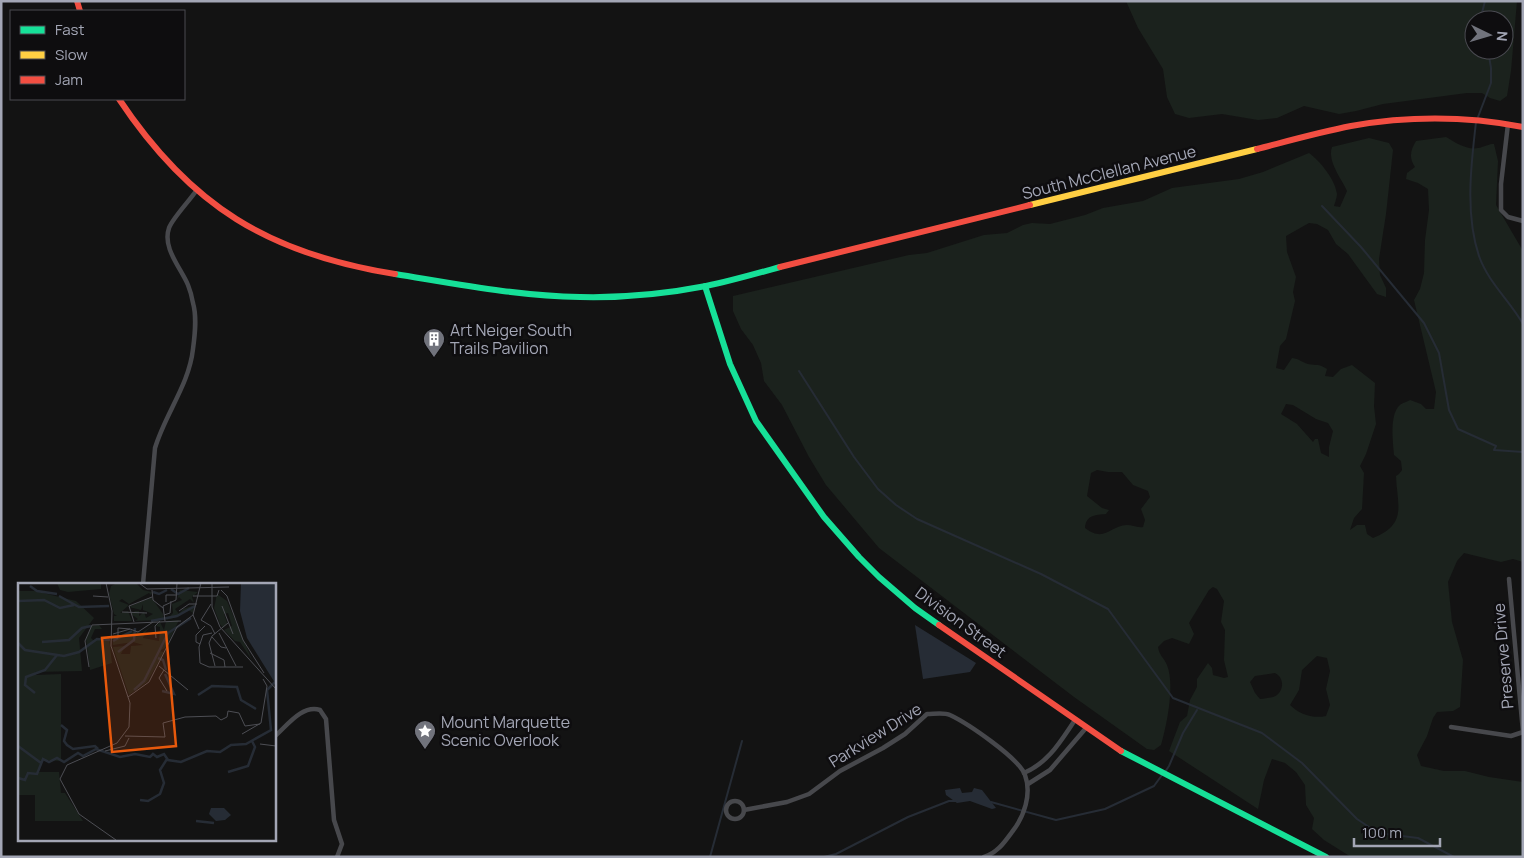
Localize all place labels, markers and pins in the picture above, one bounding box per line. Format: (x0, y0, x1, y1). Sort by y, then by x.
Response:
place label: Art Neiger South Trails Pavilion (450, 319, 572, 359)
building icon: Art Neiger South Trails Pavilion (422, 327, 446, 358)
place label: Mount Marquette Scenic Overlook (441, 711, 570, 751)
place icon: Mount Marquette Scenic Overlook (413, 719, 437, 750)

